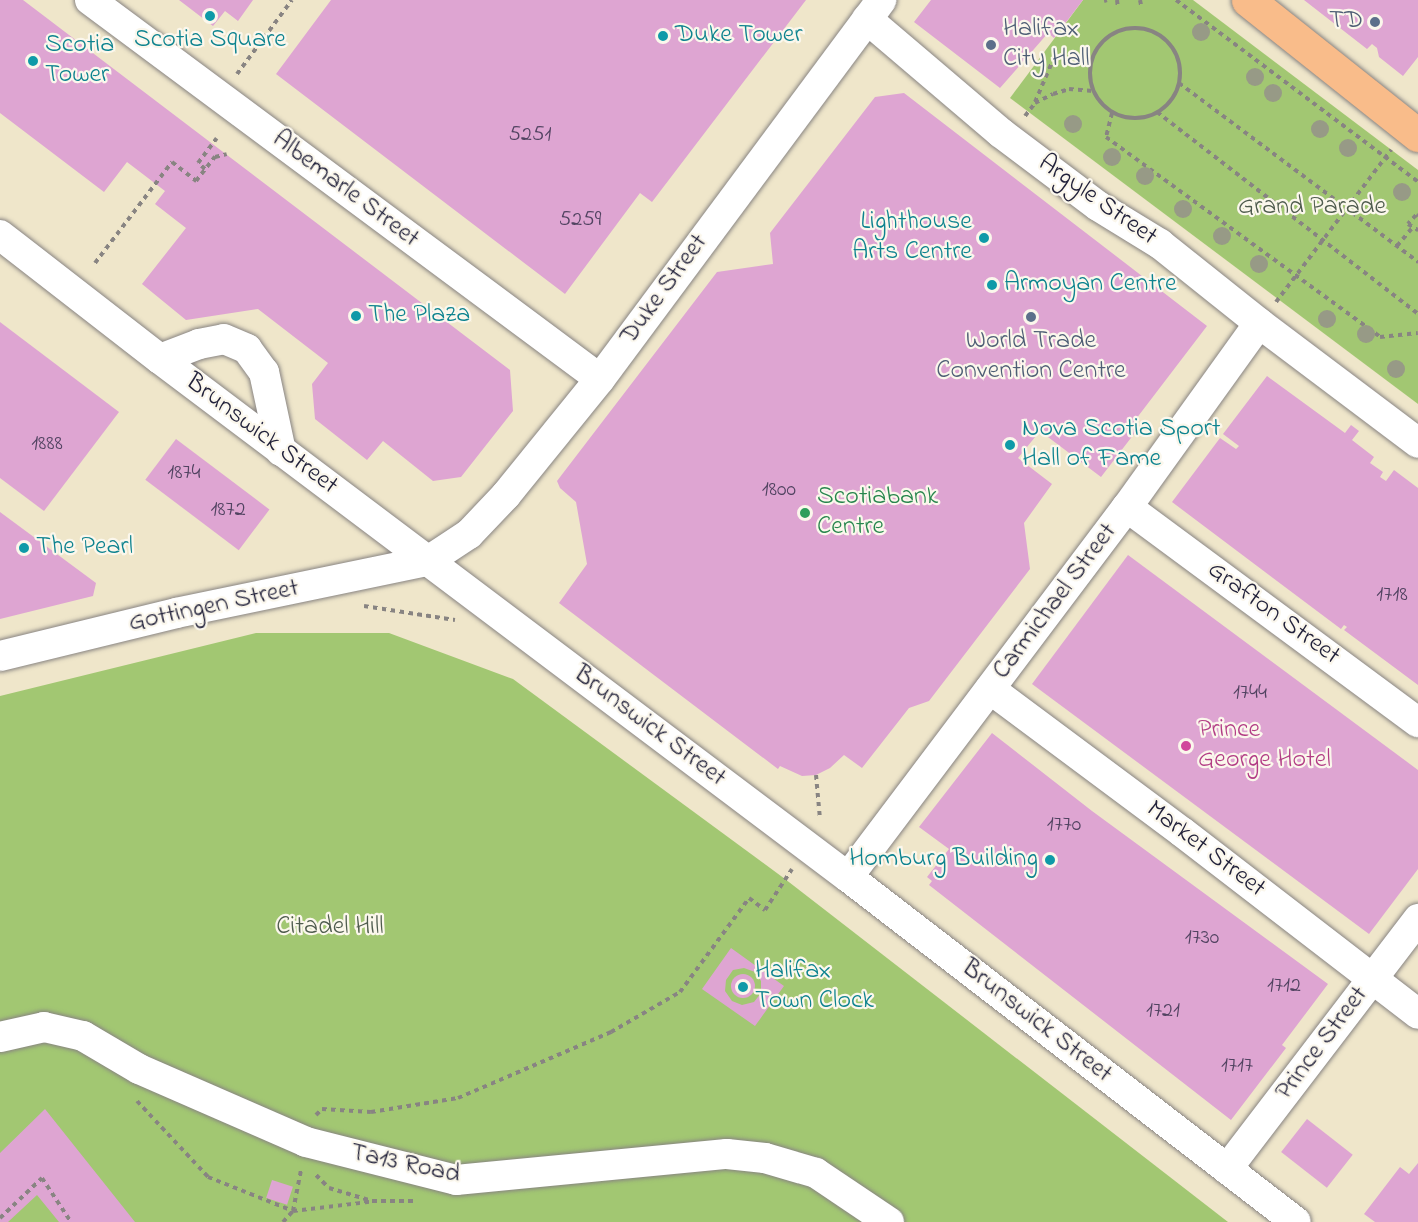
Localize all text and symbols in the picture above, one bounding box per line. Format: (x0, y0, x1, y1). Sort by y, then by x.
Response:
place label: TD (1329, 6, 1363, 38)
marker: Scotia Square (203, 9, 217, 23)
place label: Halifax City Hall (1003, 14, 1090, 76)
marker: TD (1368, 15, 1382, 29)
place label: Duke Tower (675, 20, 803, 52)
place label: Scotia Square (134, 25, 286, 57)
marker: Duke Tower (656, 29, 670, 43)
place label: Scotia Tower (45, 30, 114, 92)
marker: Halifax City Hall (984, 38, 998, 52)
marker: Scotia Tower (26, 54, 40, 68)
house number: 5251 (508, 123, 552, 149)
street label: Albemarle Street (265, 125, 425, 255)
street label: Argyle Street (1031, 149, 1163, 253)
park label: Grand Parade (1238, 192, 1386, 224)
place label: Lighthouse Arts Centre (852, 207, 972, 268)
house number: 5259 (559, 208, 601, 234)
street label: Duke Street (614, 229, 716, 351)
marker: Lighthouse Arts Centre (977, 231, 991, 245)
place label: Armoyan Centre (1004, 269, 1177, 301)
marker: Armoyan Centre (985, 278, 999, 292)
place label: The Plaza (368, 300, 470, 332)
marker: The Plaza (349, 309, 363, 323)
marker: World Trade Convention Centre (1024, 310, 1038, 324)
place label: World Trade Convention Centre (936, 326, 1126, 388)
street label: Brunswick Street (178, 367, 344, 503)
place label: Nova Scotia Sport Hall of Fame (1022, 414, 1221, 476)
house number: 1888 (31, 432, 63, 458)
marker: Nova Scotia Sport Hall of Fame (1003, 438, 1017, 452)
house number: 1874 (167, 461, 201, 487)
house number: 1800 (762, 478, 796, 504)
place label: Scotiabank Centre (817, 482, 938, 544)
house number: 1872 (210, 498, 246, 524)
marker: Scotiabank Centre (798, 506, 812, 520)
street label: Carmichael Street (987, 518, 1125, 686)
place label: The Pearl (36, 532, 133, 564)
marker: The Pearl (17, 541, 31, 555)
street label: Grafton Street (1201, 555, 1345, 673)
street label: Gottingen Street (126, 574, 302, 640)
house number: 1718 (1376, 583, 1408, 609)
street label: Brunswick Street (566, 659, 732, 795)
house number: 1744 (1233, 681, 1267, 707)
place label: Prince George Hotel (1198, 715, 1331, 776)
marker: Prince George Hotel (1179, 739, 1193, 753)
street label: Market Street (1139, 795, 1271, 905)
house number: 1770 (1047, 813, 1081, 839)
place label: Homburg Building (849, 844, 1038, 876)
marker: Homburg Building (1043, 853, 1057, 867)
park label: Citadel Hill (276, 912, 384, 944)
house number: 1730 (1185, 926, 1219, 952)
street label: Brunswick Street (954, 953, 1118, 1091)
place label: Halifax Town Clock (755, 956, 874, 1018)
house number: 1712 (1267, 974, 1301, 1000)
marker: Halifax Town Clock (736, 980, 750, 994)
street label: Prince Street (1270, 981, 1376, 1107)
house number: 1721 (1146, 999, 1180, 1025)
house number: 1717 (1221, 1054, 1253, 1080)
street label: Ta13 Road (347, 1138, 463, 1192)

